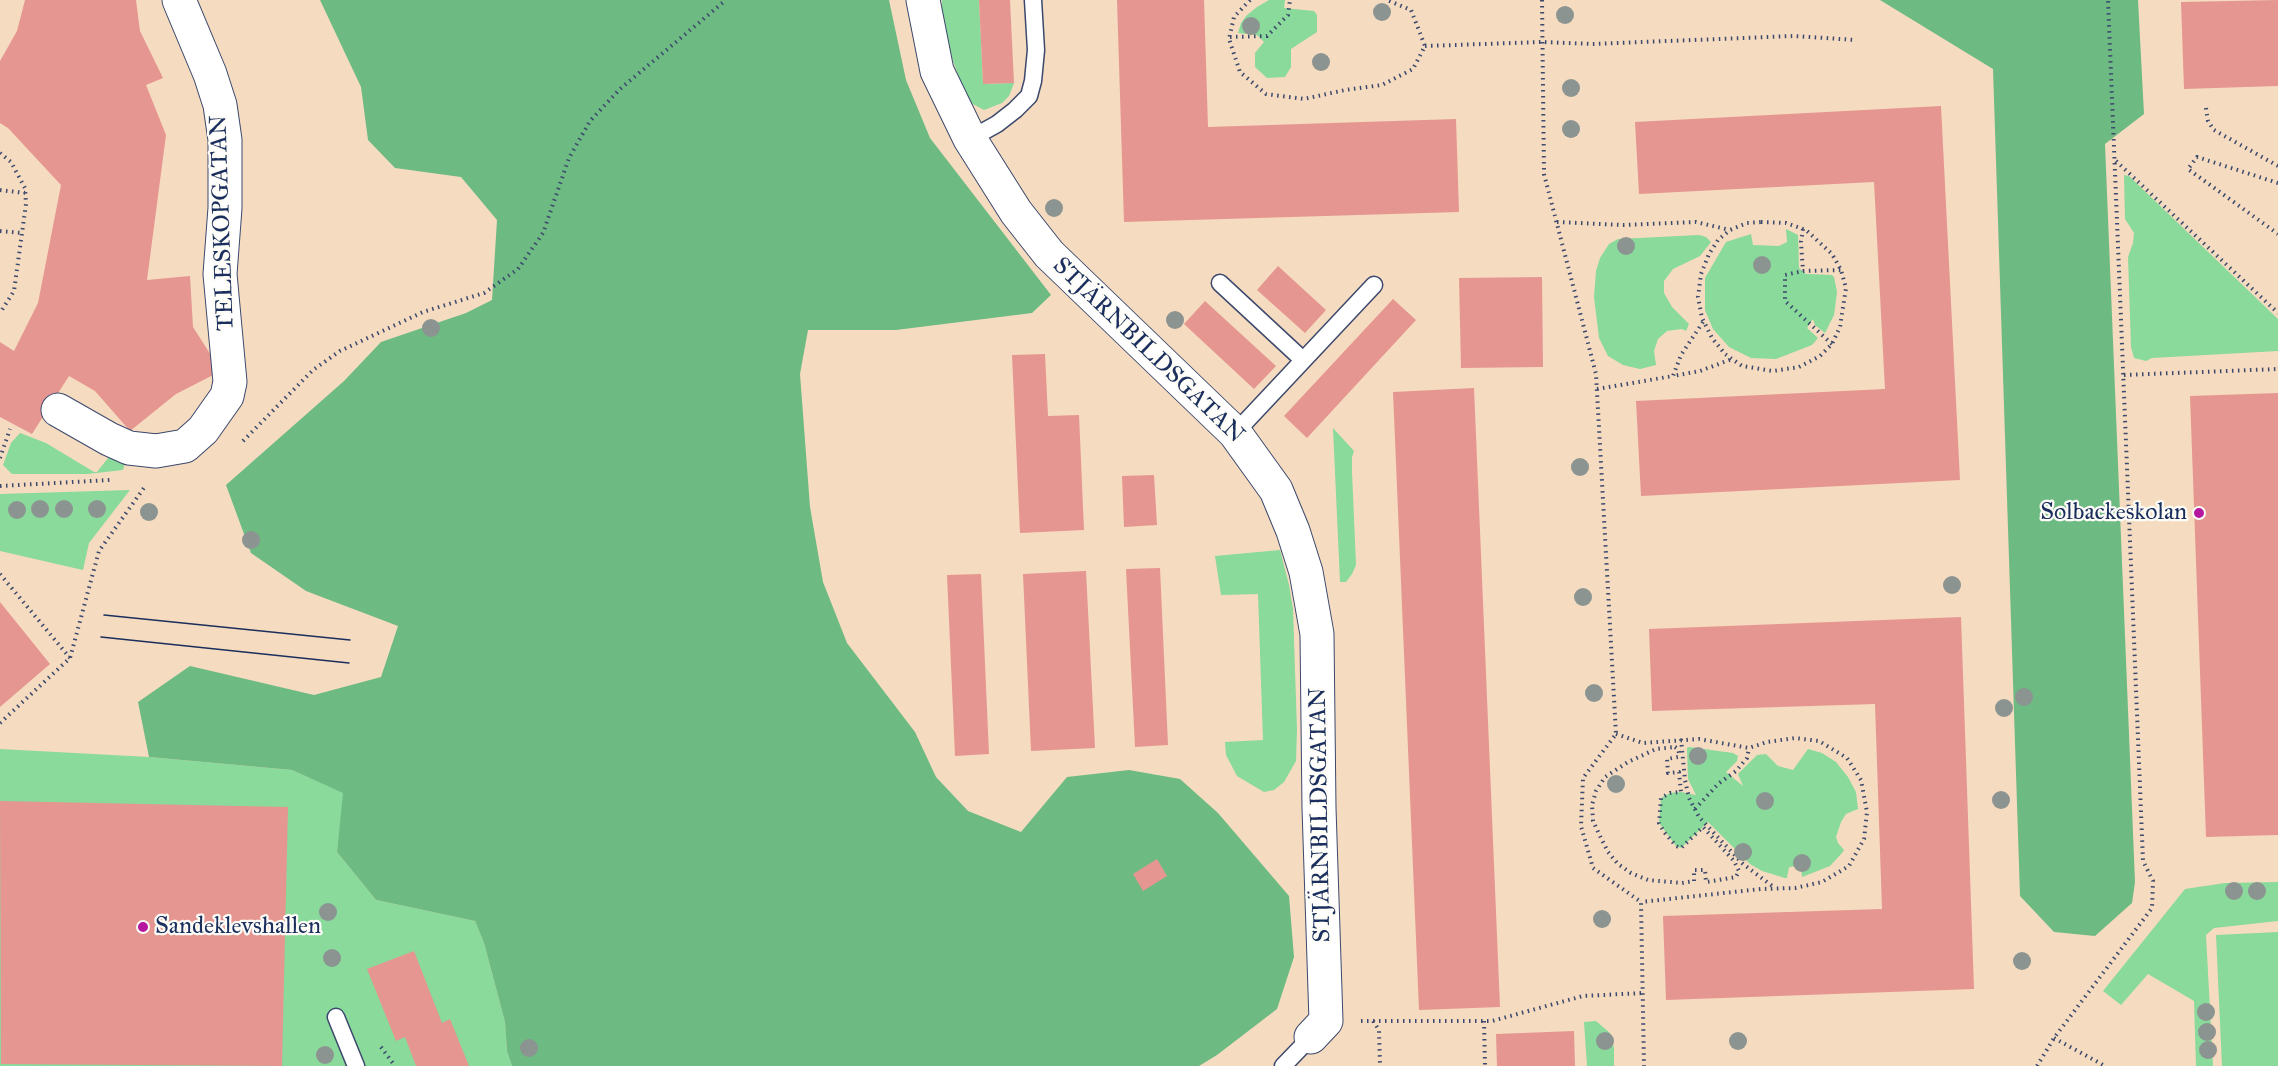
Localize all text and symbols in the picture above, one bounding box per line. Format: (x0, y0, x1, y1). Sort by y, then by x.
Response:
street label: TELESKOPGATAN (205, 115, 241, 331)
street label: STJÄRNBILDSGATAN (1046, 252, 1250, 450)
place label: Solbackeskolan (2040, 499, 2187, 527)
marker: Solbackeskolan (2192, 506, 2206, 520)
street label: STJÄRNBILDSGATAN (1304, 687, 1338, 943)
place label: Sandeklevshallen (155, 913, 321, 941)
marker: Sandeklevshallen (136, 920, 150, 934)

